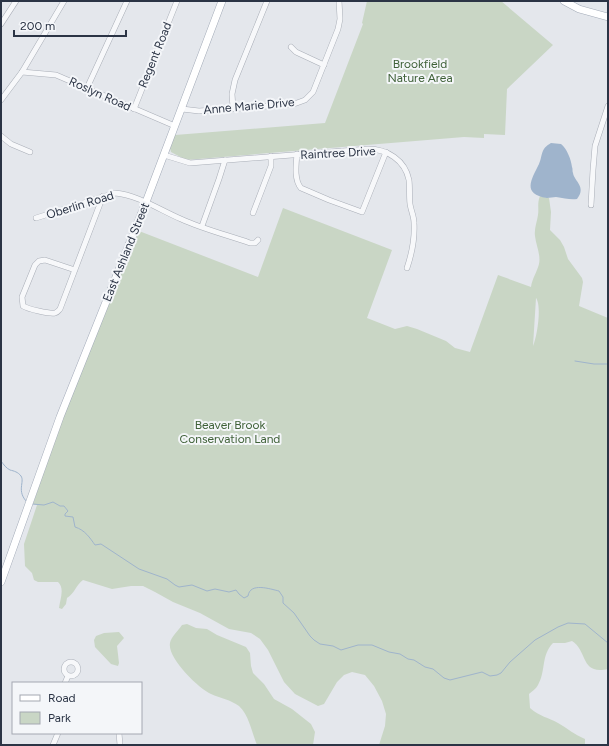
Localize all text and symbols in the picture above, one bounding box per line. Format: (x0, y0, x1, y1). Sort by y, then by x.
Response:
scale bar (14, 12, 126, 38)
text: 200 m (20, 19, 55, 33)
street label: Regent Road (135, 20, 175, 90)
park label: Brookfield Nature Area (387, 57, 453, 85)
street label: Roslyn Road (67, 74, 133, 114)
street label: Anne Marie Drive (203, 95, 296, 117)
street label: Raintree Drive (300, 144, 377, 162)
street label: Oberlin Road (45, 188, 115, 222)
street label: East Ashland Street (100, 200, 152, 304)
park label: Beaver Brook Conservation Land (180, 418, 280, 446)
legend (12, 682, 142, 734)
text: Road (48, 691, 76, 705)
text: Park (48, 711, 71, 725)

